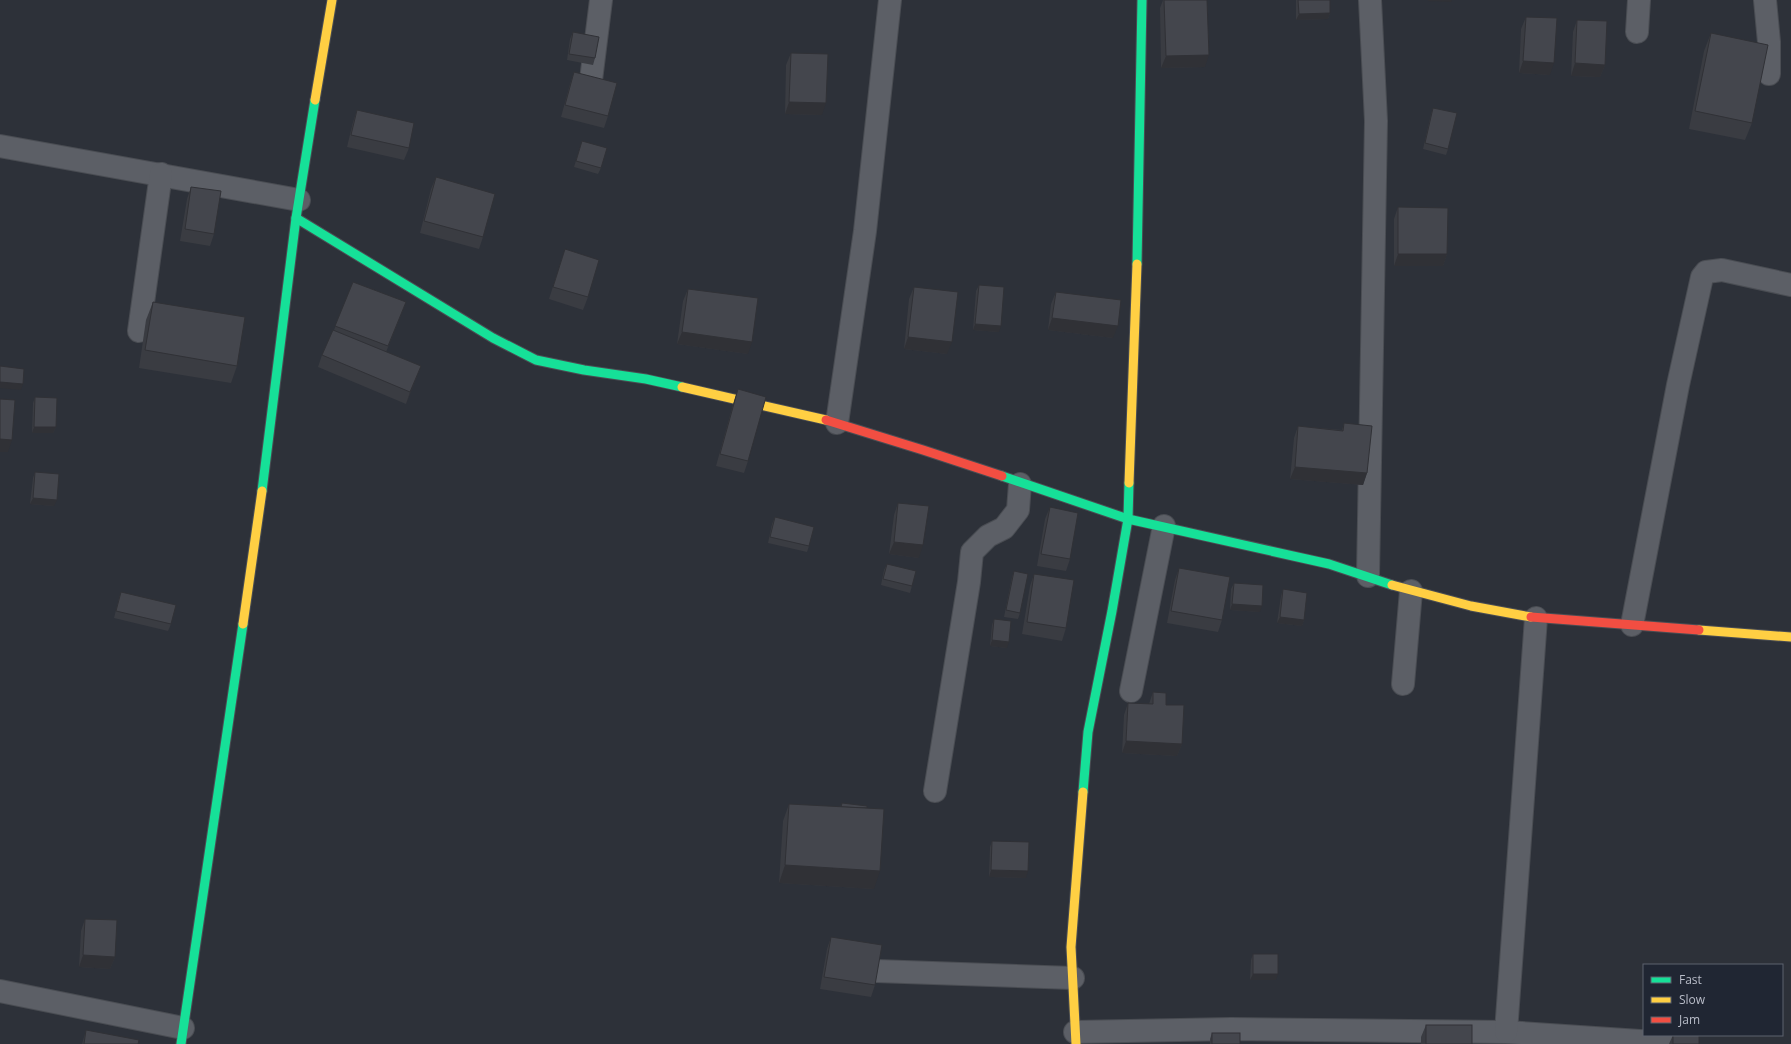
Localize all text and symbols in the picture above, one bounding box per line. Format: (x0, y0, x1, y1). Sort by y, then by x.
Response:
legend (1643, 964, 1783, 1036)
text: Fast (1679, 971, 1702, 988)
text: Slow (1679, 991, 1706, 1008)
text: Jam (1678, 1011, 1700, 1028)

